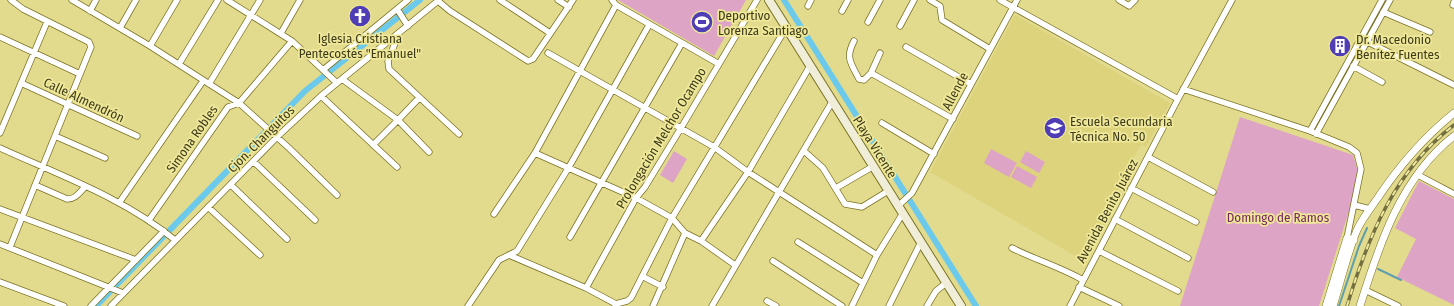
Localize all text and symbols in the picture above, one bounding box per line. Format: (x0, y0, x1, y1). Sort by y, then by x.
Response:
church icon: Iglesia Cristiana Pentecostés "Emanuel" (347, 3, 373, 29)
place label: Deportivo Lorenza Santiago (718, 8, 808, 38)
sports icon: Deportivo Lorenza Santiago (689, 9, 715, 35)
place label: Iglesia Cristiana Pentecostés "Emanuel" (299, 31, 421, 61)
place label: Dr. Macedonio Benítez Fuentes (1356, 32, 1440, 62)
building icon: Dr. Macedonio Benítez Fuentes (1327, 33, 1353, 59)
street label: Prolongación Melchor Ocampo (613, 65, 709, 211)
street label: Allende (939, 70, 971, 112)
street label: Calle Almendrón (41, 75, 127, 125)
street label: Simona Robles (163, 102, 221, 176)
street label: Cjon. Changuitos (224, 102, 298, 176)
street label: Playa Vicente (850, 113, 900, 181)
place label: Escuela Secundaria Técnica No. 50 (1070, 114, 1173, 144)
school or university icon: Escuela Secundaria Técnica No. 50 (1042, 115, 1068, 141)
street label: Avenida Benito Juárez (1073, 156, 1141, 266)
park label: Domingo de Ramos (1227, 210, 1330, 225)

